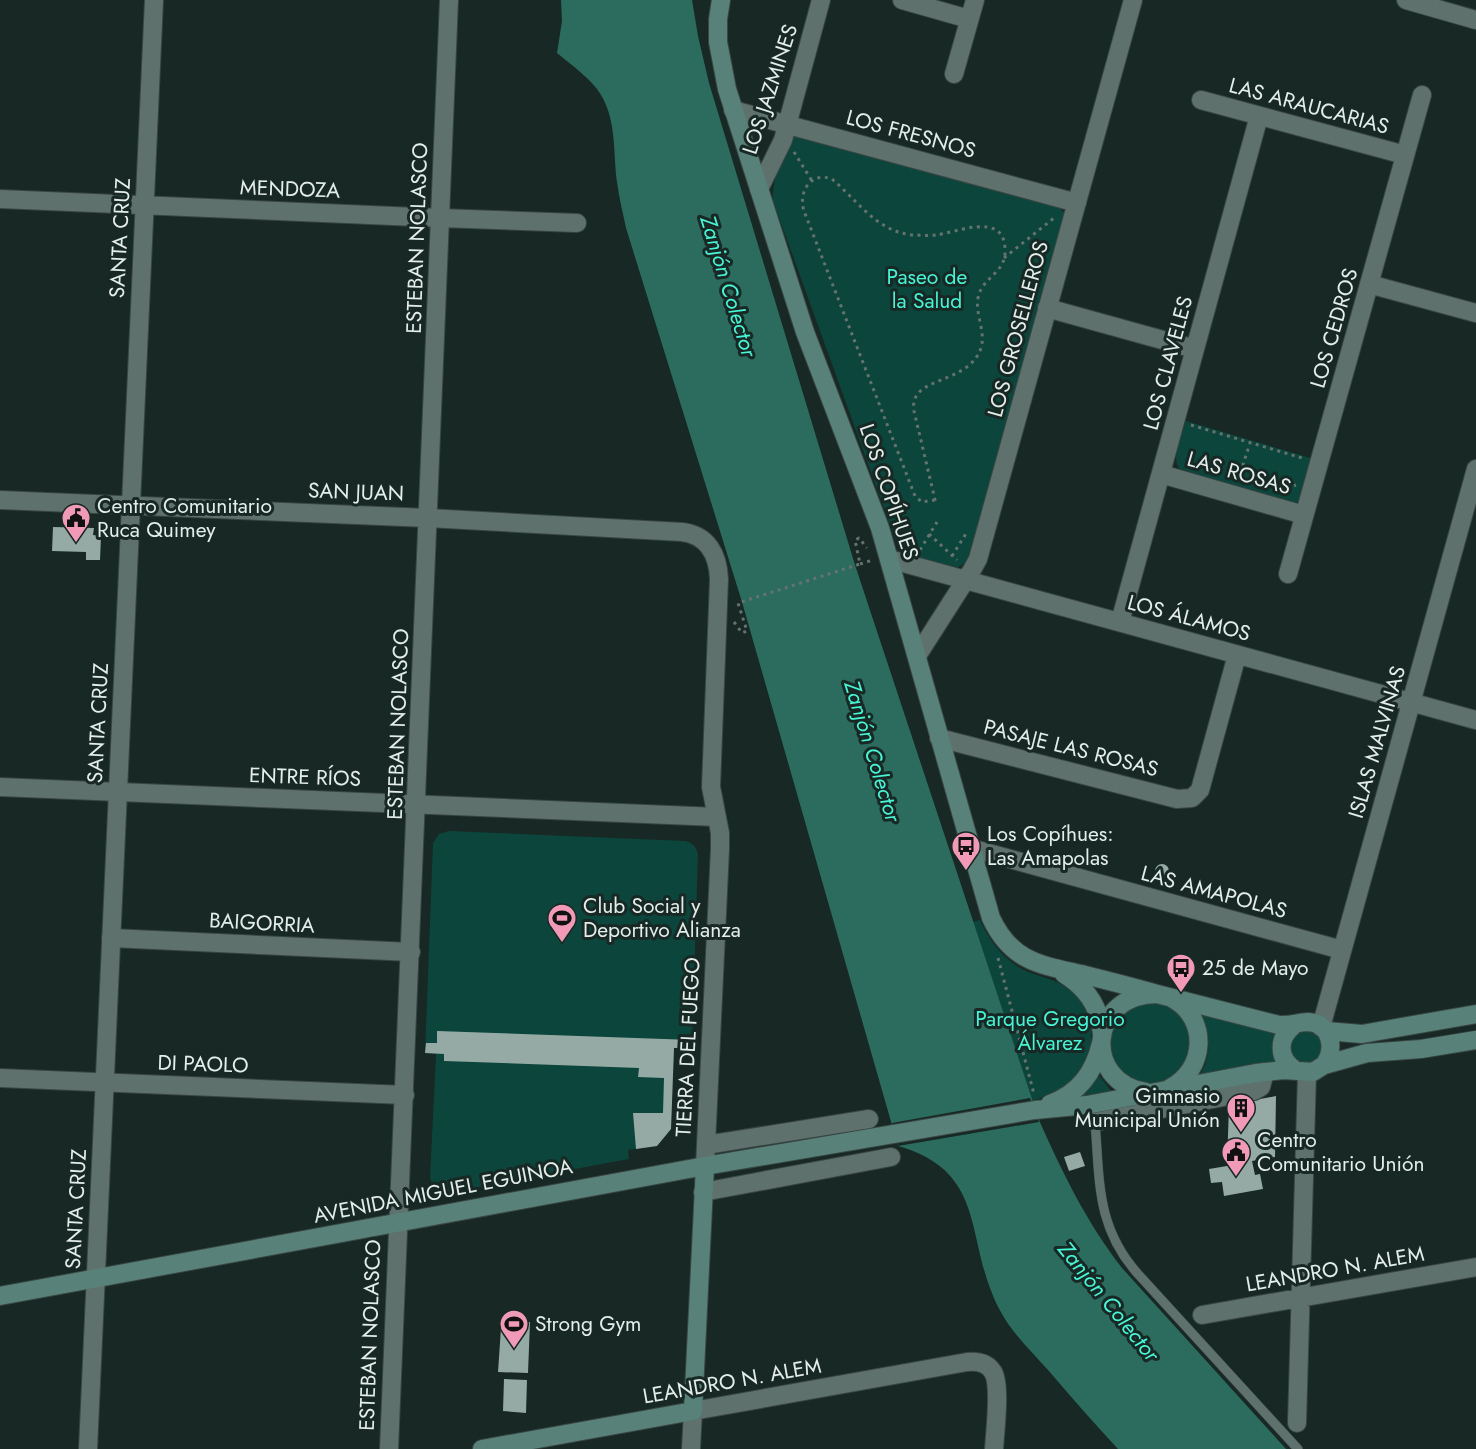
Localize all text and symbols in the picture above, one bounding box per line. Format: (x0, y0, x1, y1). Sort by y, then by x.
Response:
street label: LOS JAZMINES (735, 20, 805, 158)
street label: LAS ARAUCARIAS (1226, 70, 1392, 142)
street label: LOS FRESNOS (843, 102, 979, 166)
street label: ESTEBAN NOLASCO (399, 142, 435, 334)
street label: MENDOZA (239, 172, 341, 206)
street label: SANTA CRUZ (102, 177, 138, 299)
water label: Zanjón Colector (692, 210, 766, 362)
street label: LOS GROSELLEROS (980, 238, 1056, 420)
park label: Paseo de la Salud (887, 262, 968, 316)
street label: LOS CEDROS (1303, 265, 1365, 391)
street label: LOS CLAVELES (1136, 293, 1200, 433)
street label: LOS COPÍHUES (852, 420, 926, 564)
street label: LAS ROSAS (1183, 444, 1295, 502)
street label: SAN JUAN (307, 475, 405, 509)
place label: Centro Comunitario Ruca Quimey (97, 491, 272, 545)
public building icon: Centro Comunitario Ruca Quimey (60, 502, 92, 544)
street label: LOS ÁLAMOS (1124, 587, 1254, 649)
street label: ESTEBAN NOLASCO (380, 628, 416, 820)
street label: SANTA CRUZ (80, 662, 116, 784)
street label: ISLAS MALVINAS (1341, 662, 1413, 822)
water label: Zanjón Colector (836, 675, 910, 827)
street label: PASAJE LAS ROSAS (980, 712, 1162, 784)
street label: ENTRE RÍOS (248, 760, 362, 794)
place label: Los Copíhues: Las Amapolas (987, 819, 1114, 873)
bus stop icon: Los Copíhues: Las Amapolas (950, 830, 982, 872)
street label: LAS AMAPOLAS (1138, 858, 1290, 926)
place label: Club Social y Deportivo Alianza (583, 891, 741, 945)
sports icon: Club Social y Deportivo Alianza (546, 902, 578, 944)
street label: BAIGORRIA (208, 905, 316, 941)
bus stop icon: 25 de Mayo (1165, 952, 1197, 994)
place label: 25 de Mayo (1202, 953, 1309, 983)
street label: TIERRA DEL FUEGO (668, 956, 708, 1138)
park label: Parque Gregorio Álvarez (975, 1004, 1125, 1058)
street label: DI PAOLO (157, 1047, 249, 1081)
place label: Gimnasio Municipal Unión (1075, 1081, 1220, 1135)
building icon: Gimnasio Municipal Unión (1225, 1092, 1257, 1134)
place label: Centro Comunitario Unión (1257, 1125, 1424, 1179)
public building icon: Centro Comunitario Unión (1220, 1136, 1252, 1178)
street label: SANTA CRUZ (58, 1148, 94, 1270)
street label: AVENIDA MIGUEL EGUINOA (311, 1151, 575, 1231)
water label: Zanjón Colector (1050, 1233, 1169, 1369)
street label: ESTEBAN NOLASCO (352, 1239, 388, 1431)
street label: LEANDRO N. ALEM (1243, 1239, 1427, 1299)
sports icon: Strong Gym (498, 1308, 530, 1350)
place label: Strong Gym (535, 1309, 641, 1339)
street label: LEANDRO N. ALEM (640, 1351, 824, 1411)

